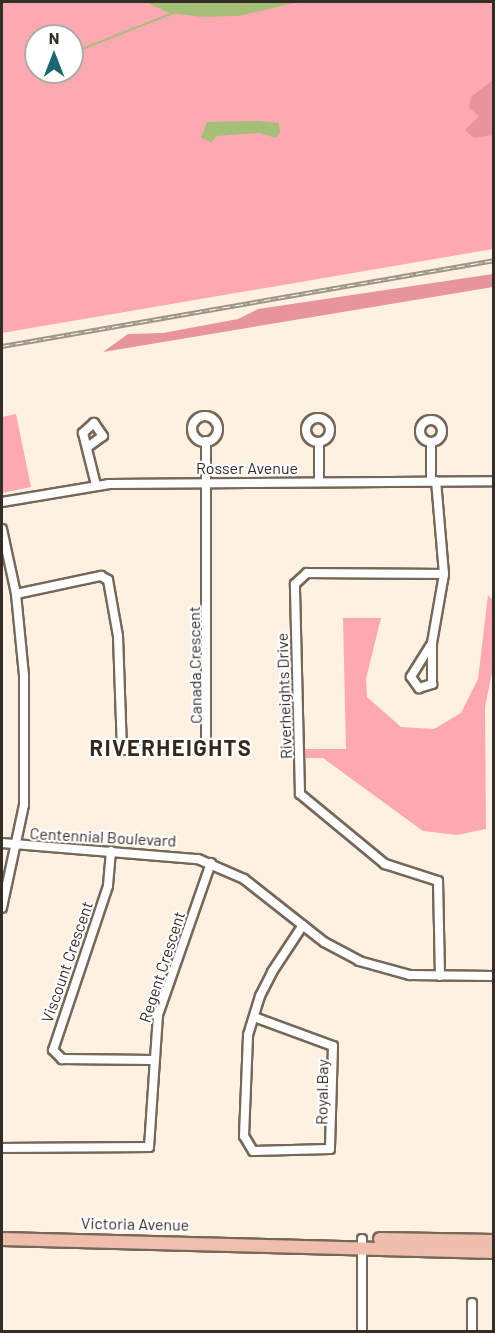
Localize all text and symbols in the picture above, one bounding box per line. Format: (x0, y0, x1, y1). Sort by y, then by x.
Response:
north arrow (24, 24, 84, 84)
text: N (49, 28, 59, 47)
street label: Rosser Avenue (196, 458, 298, 478)
street label: Canada Crescent (184, 606, 206, 724)
street label: Riverheights Drive (272, 633, 296, 759)
district label: RIVERHEIGHTS (90, 735, 252, 761)
street label: Centennial Boulevard (29, 824, 177, 850)
street label: Viscount Crescent (37, 899, 97, 1025)
street label: Regent Crescent (135, 909, 189, 1025)
street label: Royal Bay (312, 1059, 332, 1125)
street label: Victoria Avenue (81, 1213, 189, 1235)

